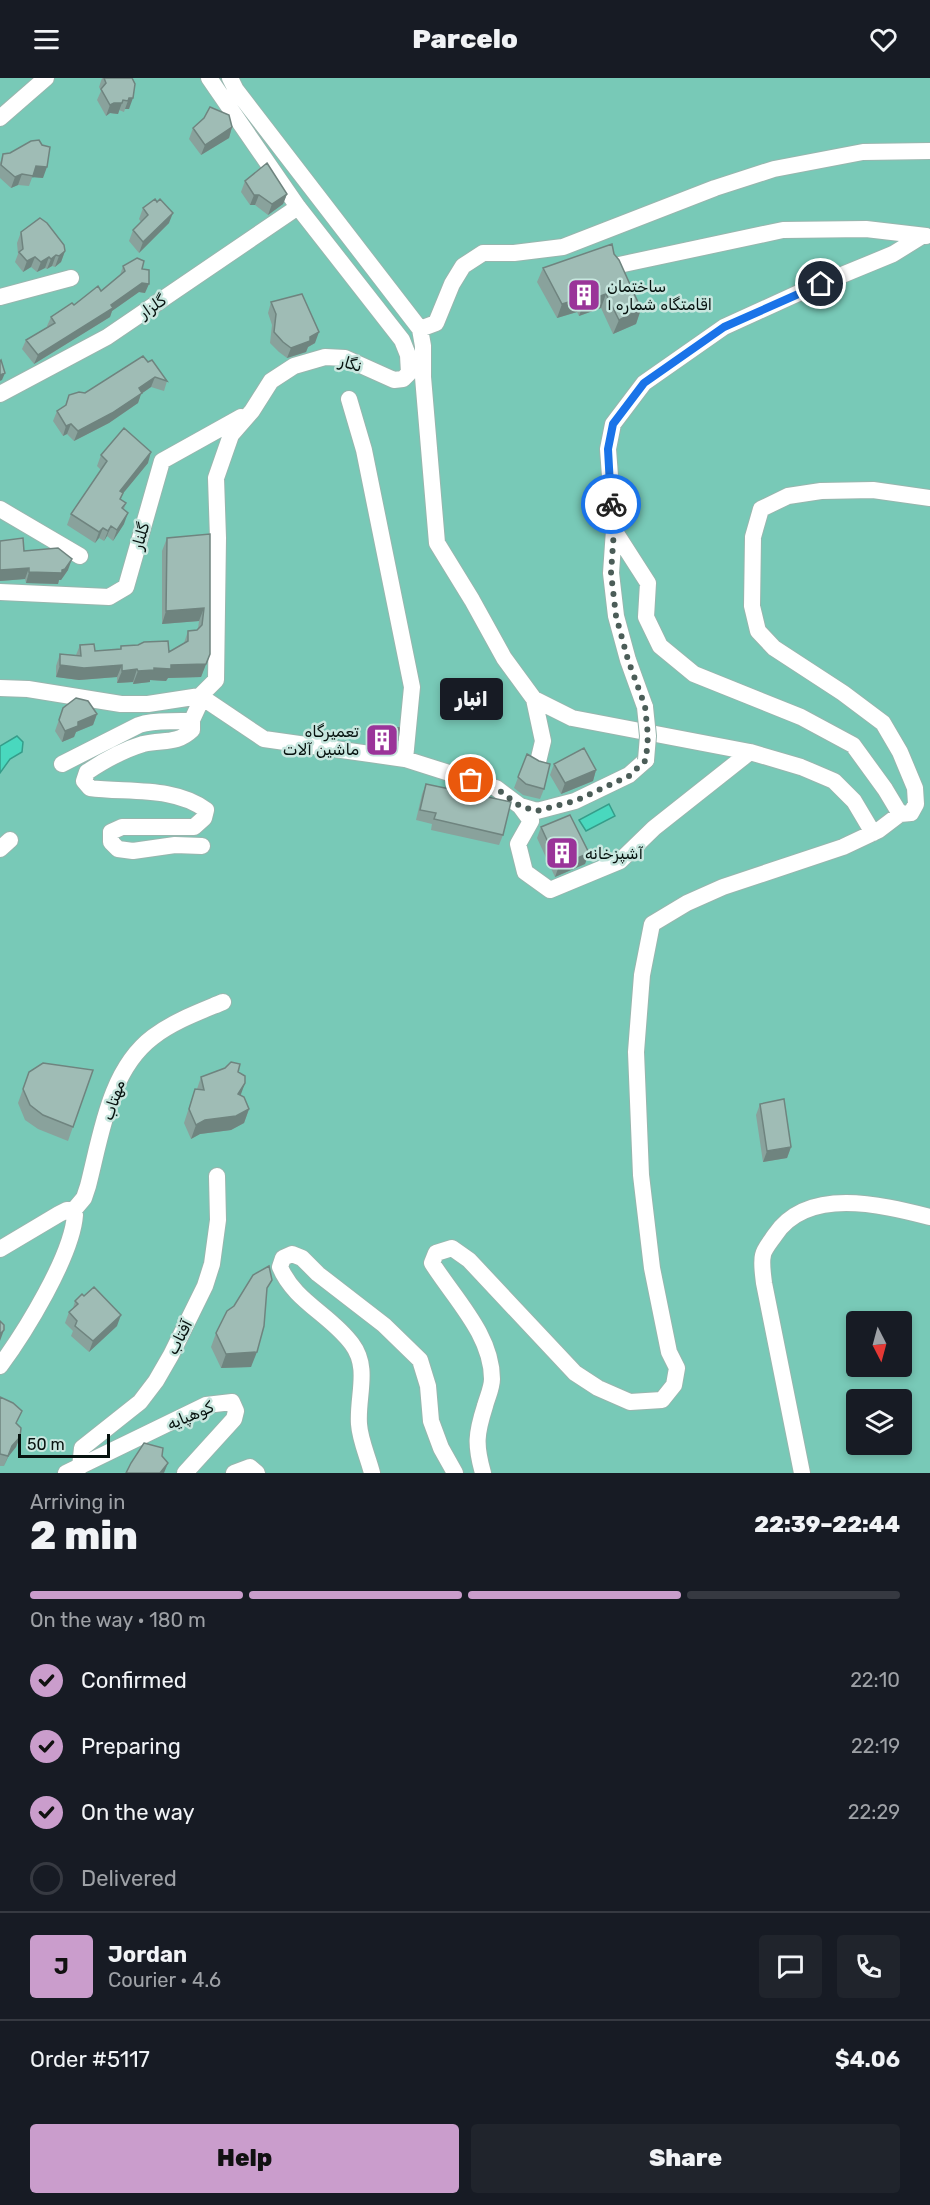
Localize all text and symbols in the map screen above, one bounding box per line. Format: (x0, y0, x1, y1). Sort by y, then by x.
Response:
icon: menu (30, 23, 63, 56)
text: Parcelo (412, 23, 518, 55)
icon: heart (867, 23, 900, 56)
pin (795, 258, 846, 309)
icon: home (804, 267, 837, 300)
building icon: ساختمان اقامتگاه شماره ۱ (566, 277, 602, 313)
place label: ساختمان اقامتگاه شماره ۱ (607, 277, 712, 315)
street label: گلزار (134, 290, 171, 324)
street label: نگار (336, 351, 365, 377)
courier (581, 474, 641, 534)
icon: bike (595, 488, 628, 521)
street label: گلنار (127, 520, 155, 553)
callout: انبار (440, 678, 502, 720)
text: انبار (455, 687, 488, 711)
place label: تعمیرگاه ماشین آلات (283, 722, 359, 759)
building icon: تعمیرگاه ماشین آلات (364, 722, 400, 758)
pin (445, 754, 496, 805)
icon: bag (454, 763, 487, 796)
building icon: آشپزخانه (544, 835, 580, 871)
place label: آشپزخانه (585, 844, 643, 864)
street label: مهتاب (98, 1078, 130, 1123)
north arrow (846, 1311, 912, 1377)
map controls (846, 1311, 912, 1455)
street label: آفتاب (163, 1316, 196, 1358)
button: layers (846, 1389, 912, 1455)
street label: کوهپایه (164, 1397, 217, 1435)
scale bar (18, 1431, 110, 1458)
text: 50 m (27, 1435, 65, 1454)
text: Arriving in (30, 1490, 125, 1514)
text: 22:39–22:44 (754, 1511, 900, 1538)
text: 2 min (30, 1513, 138, 1559)
text: On the way · 180 m (30, 1608, 206, 1632)
icon: check (30, 1664, 63, 1697)
text: Confirmed (81, 1667, 187, 1694)
text: 22:10 (850, 1668, 900, 1692)
icon: check (30, 1730, 63, 1763)
text: Preparing (81, 1733, 181, 1760)
text: 22:19 (851, 1734, 900, 1758)
icon: check (30, 1796, 63, 1829)
text: On the way (81, 1799, 195, 1826)
text: 22:29 (848, 1800, 900, 1824)
text: Delivered (81, 1865, 177, 1892)
button: chat (759, 1935, 822, 1998)
button: phone (837, 1935, 900, 1998)
text: Jordan (108, 1941, 187, 1968)
text: J (54, 1953, 69, 1980)
text: Courier · 4.6 (108, 1968, 221, 1992)
text: Order #5117 (30, 2046, 150, 2073)
text: $4.06 (835, 2046, 900, 2073)
button: Help (30, 2124, 459, 2193)
button: Share (471, 2124, 900, 2193)

